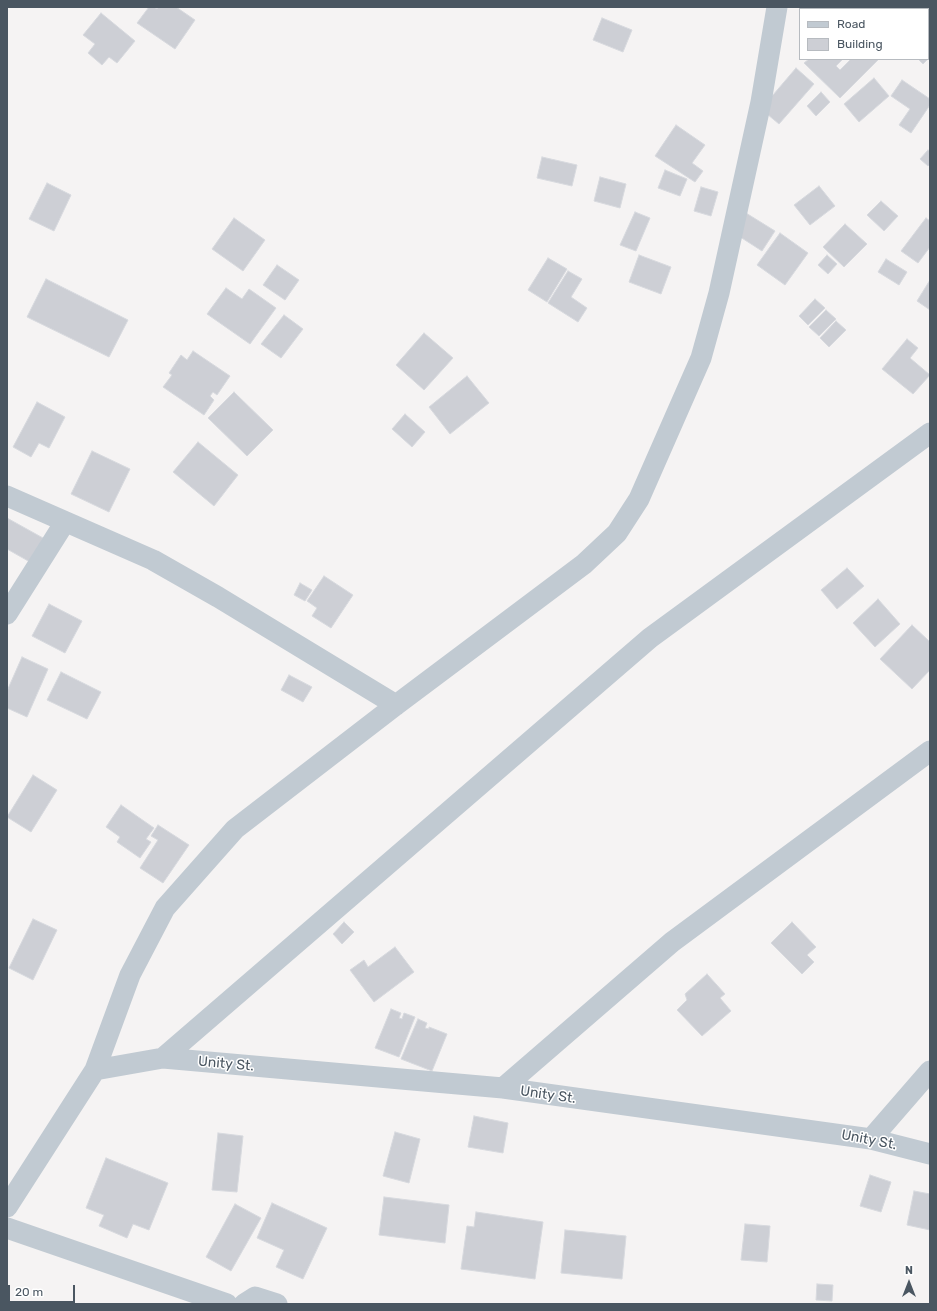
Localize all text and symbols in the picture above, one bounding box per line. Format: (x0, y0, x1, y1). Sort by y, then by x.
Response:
legend (799, 8, 929, 60)
text: Road (837, 17, 865, 31)
text: Building (837, 37, 883, 51)
street label: Unity St. (197, 1053, 255, 1075)
street label: Unity St. (519, 1083, 577, 1107)
street label: Unity St. (840, 1126, 898, 1154)
north arrow (889, 1263, 929, 1303)
text: N (905, 1264, 913, 1277)
scale bar (10, 1277, 77, 1303)
text: 20 m (15, 1285, 43, 1299)

